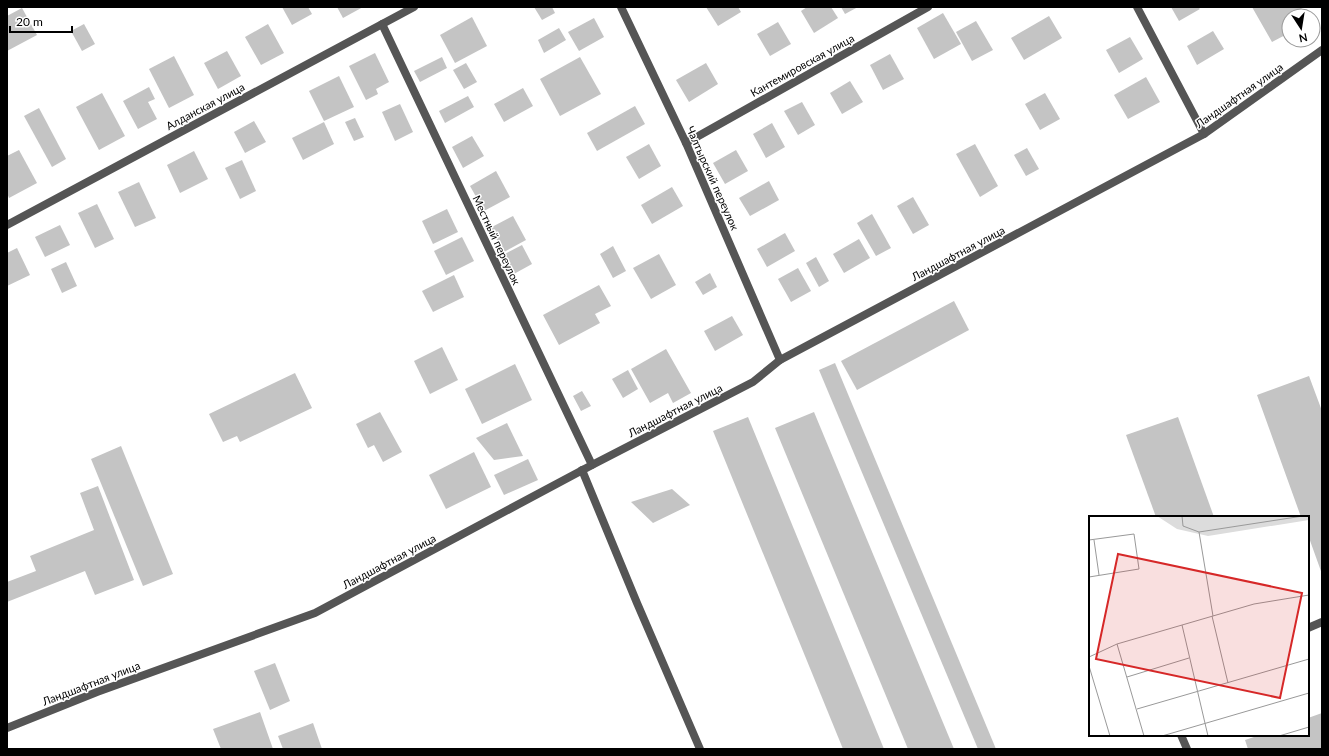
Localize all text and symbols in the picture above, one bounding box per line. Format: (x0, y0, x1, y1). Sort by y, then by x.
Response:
scale bar (10, 8, 72, 34)
north arrow (1281, 8, 1321, 48)
text: 20 m (16, 14, 43, 29)
street label: Кантемировская улица (748, 31, 856, 99)
text: N (1298, 31, 1309, 46)
street label: Ландшафтная улица (1192, 60, 1285, 131)
street label: Алданская улица (163, 80, 247, 132)
street label: Чалтырский переулок (684, 124, 742, 232)
street label: Местный переулок (471, 193, 524, 287)
street label: Ландшафтная улица (908, 223, 1007, 284)
street label: Ландшафтная улица (625, 381, 724, 440)
inset map (1089, 516, 1309, 736)
street label: Ландшафтная улица (339, 531, 438, 592)
street label: Ландшафтная улица (39, 658, 142, 708)

